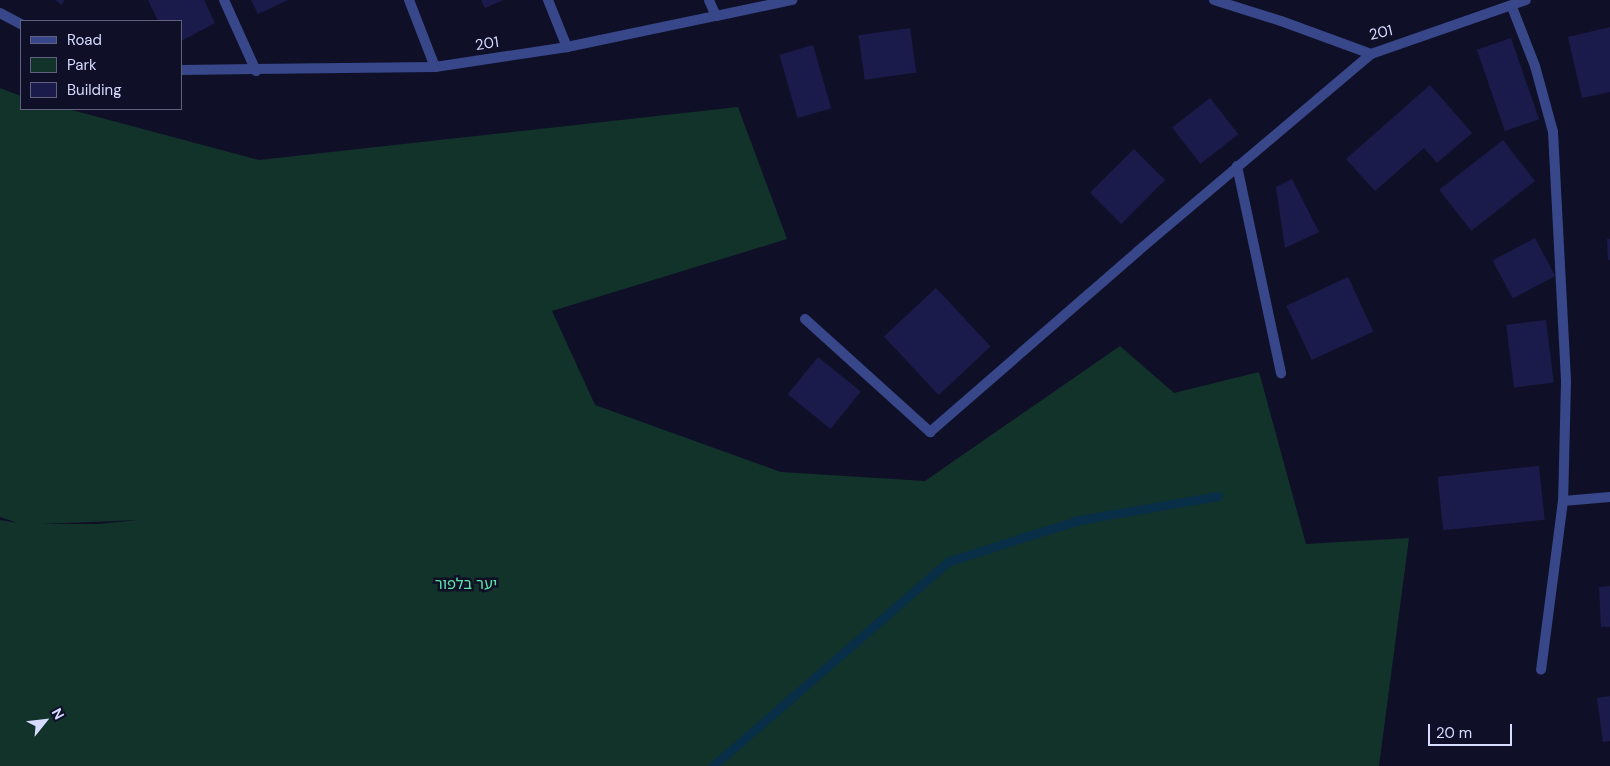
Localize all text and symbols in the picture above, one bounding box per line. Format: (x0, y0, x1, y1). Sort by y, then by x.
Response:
legend (20, 20, 182, 110)
street label: 201 (1368, 22, 1394, 44)
text: Road (67, 30, 102, 50)
street label: 201 (474, 33, 500, 55)
text: Park (67, 55, 97, 75)
text: Building (67, 80, 122, 100)
park label: יער בלפור (435, 576, 497, 594)
north arrow (20, 696, 70, 746)
text: N (48, 705, 68, 723)
scale bar (1430, 714, 1514, 746)
text: 20 m (1436, 723, 1472, 743)

